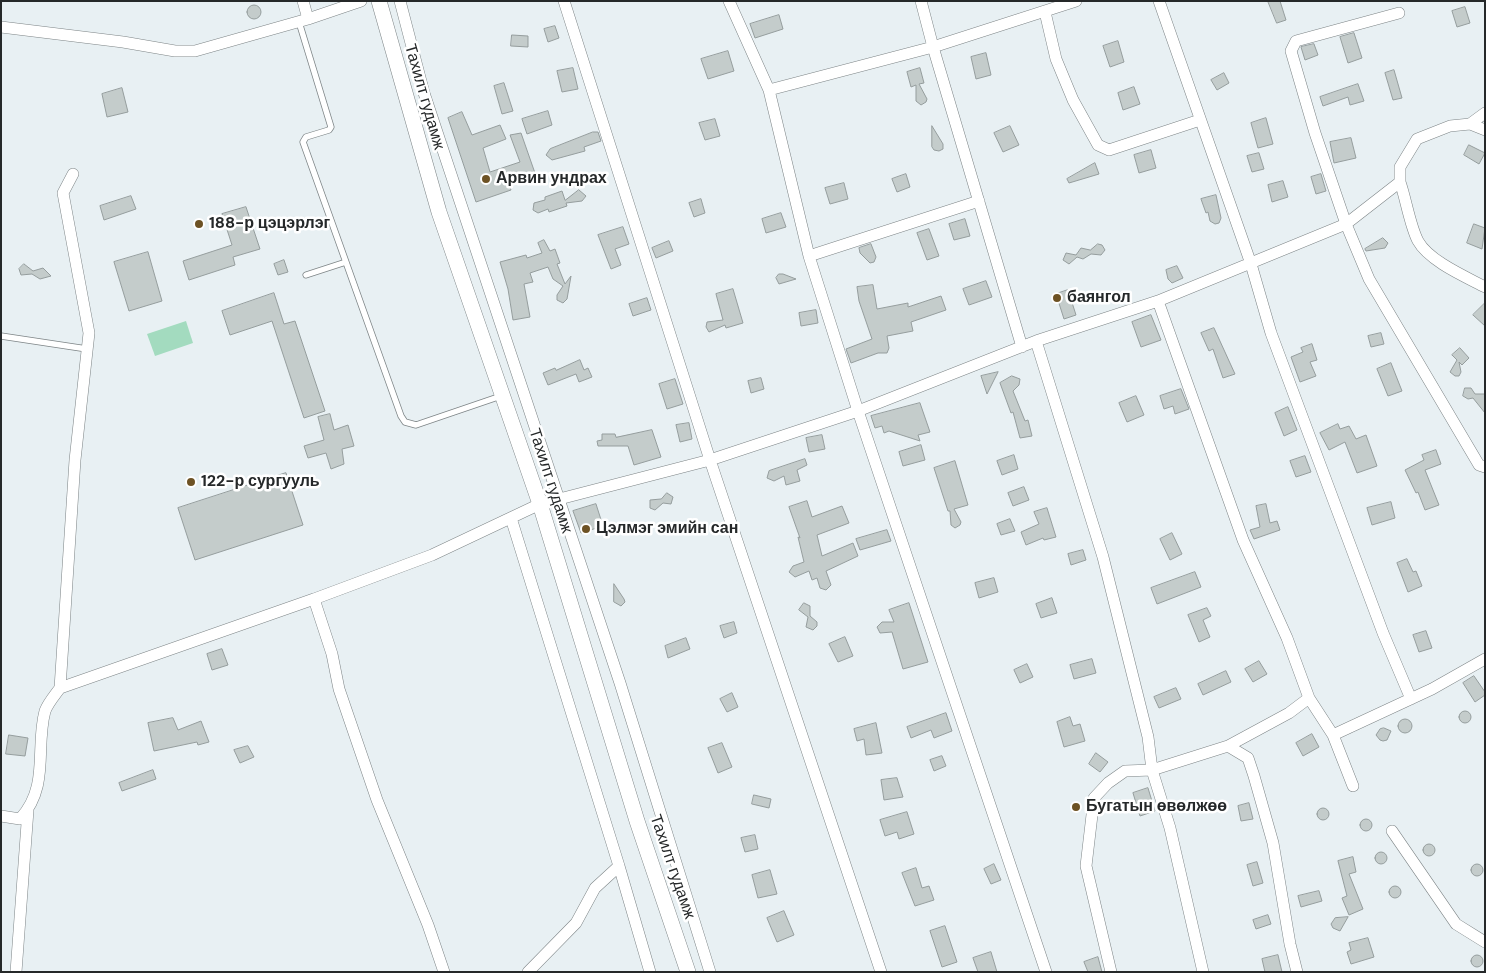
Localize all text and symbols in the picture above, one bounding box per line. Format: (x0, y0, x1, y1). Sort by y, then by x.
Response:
street label: Тахилт гудамж (400, 42, 448, 152)
place label: Арвин ундрах (496, 169, 607, 189)
marker: Арвин ундрах (480, 173, 492, 185)
place label: 188-р цэцэрлэг (209, 214, 330, 234)
marker: 188-р цэцэрлэг (193, 218, 205, 230)
place label: баянгол (1067, 288, 1131, 308)
marker: баянгол (1051, 292, 1063, 304)
street label: Тахилт гудамж (524, 426, 576, 536)
place label: 122-р сургууль (201, 472, 320, 492)
marker: 122-р сургууль (185, 476, 197, 488)
place label: Цэлмэг эмийн сан (596, 519, 738, 539)
marker: Цэлмэг эмийн сан (580, 523, 592, 535)
place label: Бугатын өвөлжөө (1086, 797, 1227, 817)
marker: Бугатын өвөлжөө (1070, 801, 1082, 813)
street label: Тахилт гудамж (645, 812, 699, 922)

